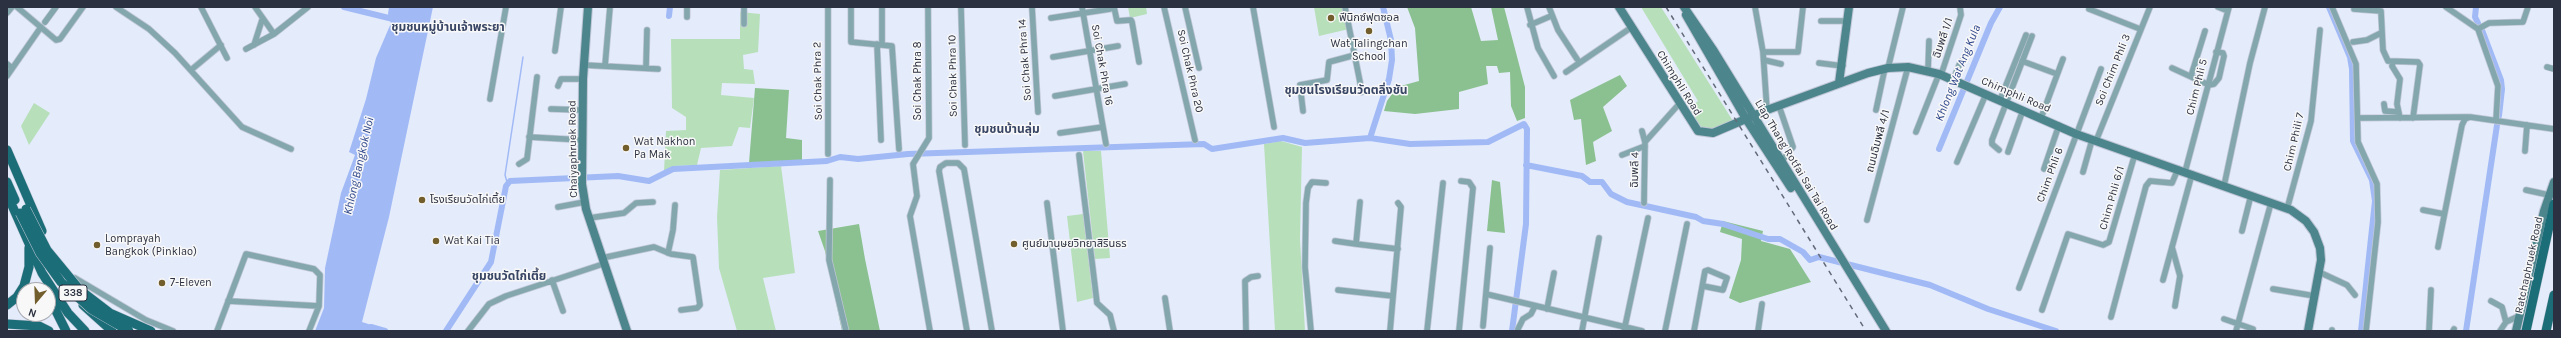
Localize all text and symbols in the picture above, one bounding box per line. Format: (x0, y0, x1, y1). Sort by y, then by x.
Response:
place label: ฟีนิกซ์ฟุตซอล (1339, 11, 1399, 25)
marker: ฟีนิกซ์ฟุตซอล (1326, 13, 1336, 23)
street label: ฉิมพลี 1/1 (1930, 16, 1956, 60)
street label: Soi Chak Phra 14 (1016, 19, 1034, 101)
district label: ชุมชนหมู่บ้านเจ้าพระยา (391, 21, 505, 35)
street label: Soi Chak Phra 16 (1088, 23, 1116, 107)
water label: Khlong Wat Ang Kula (1932, 23, 1984, 123)
marker: Wat Talingchan School (1364, 26, 1374, 36)
street label: Soi Chak Phra 20 (1174, 28, 1206, 114)
street label: Soi Chim Phli 3 (2093, 32, 2133, 108)
street label: Soi Chak Phra 10 (946, 35, 960, 117)
place label: Wat Talingchan School (1330, 37, 1408, 63)
street label: Soi Chak Phra 2 (811, 42, 825, 120)
street label: Soi Chak Phra 8 (911, 42, 925, 120)
street label: Chimphli Road (1654, 48, 1704, 118)
street label: Chim Phli 5 (2184, 58, 2210, 116)
street label: Chimphli Road (1979, 74, 2053, 116)
district label: ชุมชนโรงเรียนวัดตลิ่งชัน (1284, 84, 1408, 98)
street label: Liap Thang Rotfai Sai Tai Road (1752, 97, 1840, 233)
street label: Chaiyaphruek Road (566, 100, 580, 198)
street label: ถนนฉิมพลี 4/1 (1863, 108, 1893, 174)
street label: Chim Phili 7 (2281, 111, 2307, 173)
water label: Khlong Bangkok Noi (341, 116, 377, 216)
district label: ชุมชนบ้านลุ่ม (974, 123, 1040, 137)
place label: Wat Nakhon Pa Mak (634, 135, 695, 161)
marker: Wat Nakhon Pa Mak (621, 143, 631, 153)
street label: Chim Phli 6 (2034, 146, 2066, 204)
street label: ฉิมพลี 4 (1628, 152, 1642, 188)
street label: Chim Phli 6/1 (2097, 164, 2127, 232)
place label: โรงเรียนวัดไก่เตี้ย (430, 193, 505, 207)
marker: โรงเรียนวัดไก่เตี้ย (417, 195, 427, 205)
street label: Ratchaphruek Road (2512, 215, 2546, 315)
place label: Lomprayah Bangkok (Pinklao) (105, 232, 197, 258)
place label: Wat Kai Tia (444, 234, 500, 248)
marker: Wat Kai Tia (431, 236, 441, 246)
place label: ศูนย์มานุษยวิทยาสิรินธร (1022, 237, 1127, 251)
marker: ศูนย์มานุษยวิทยาสิรินธร (1009, 239, 1019, 249)
marker: Lomprayah Bangkok (Pinklao) (92, 240, 102, 250)
district label: ชุมชนวัดไก่เตี้ย (472, 270, 546, 284)
place label: 7-Eleven (170, 276, 212, 290)
marker: 7-Eleven (157, 278, 167, 288)
north arrow (16, 282, 56, 322)
road number: 338 (59, 285, 87, 301)
text: N (26, 305, 38, 320)

